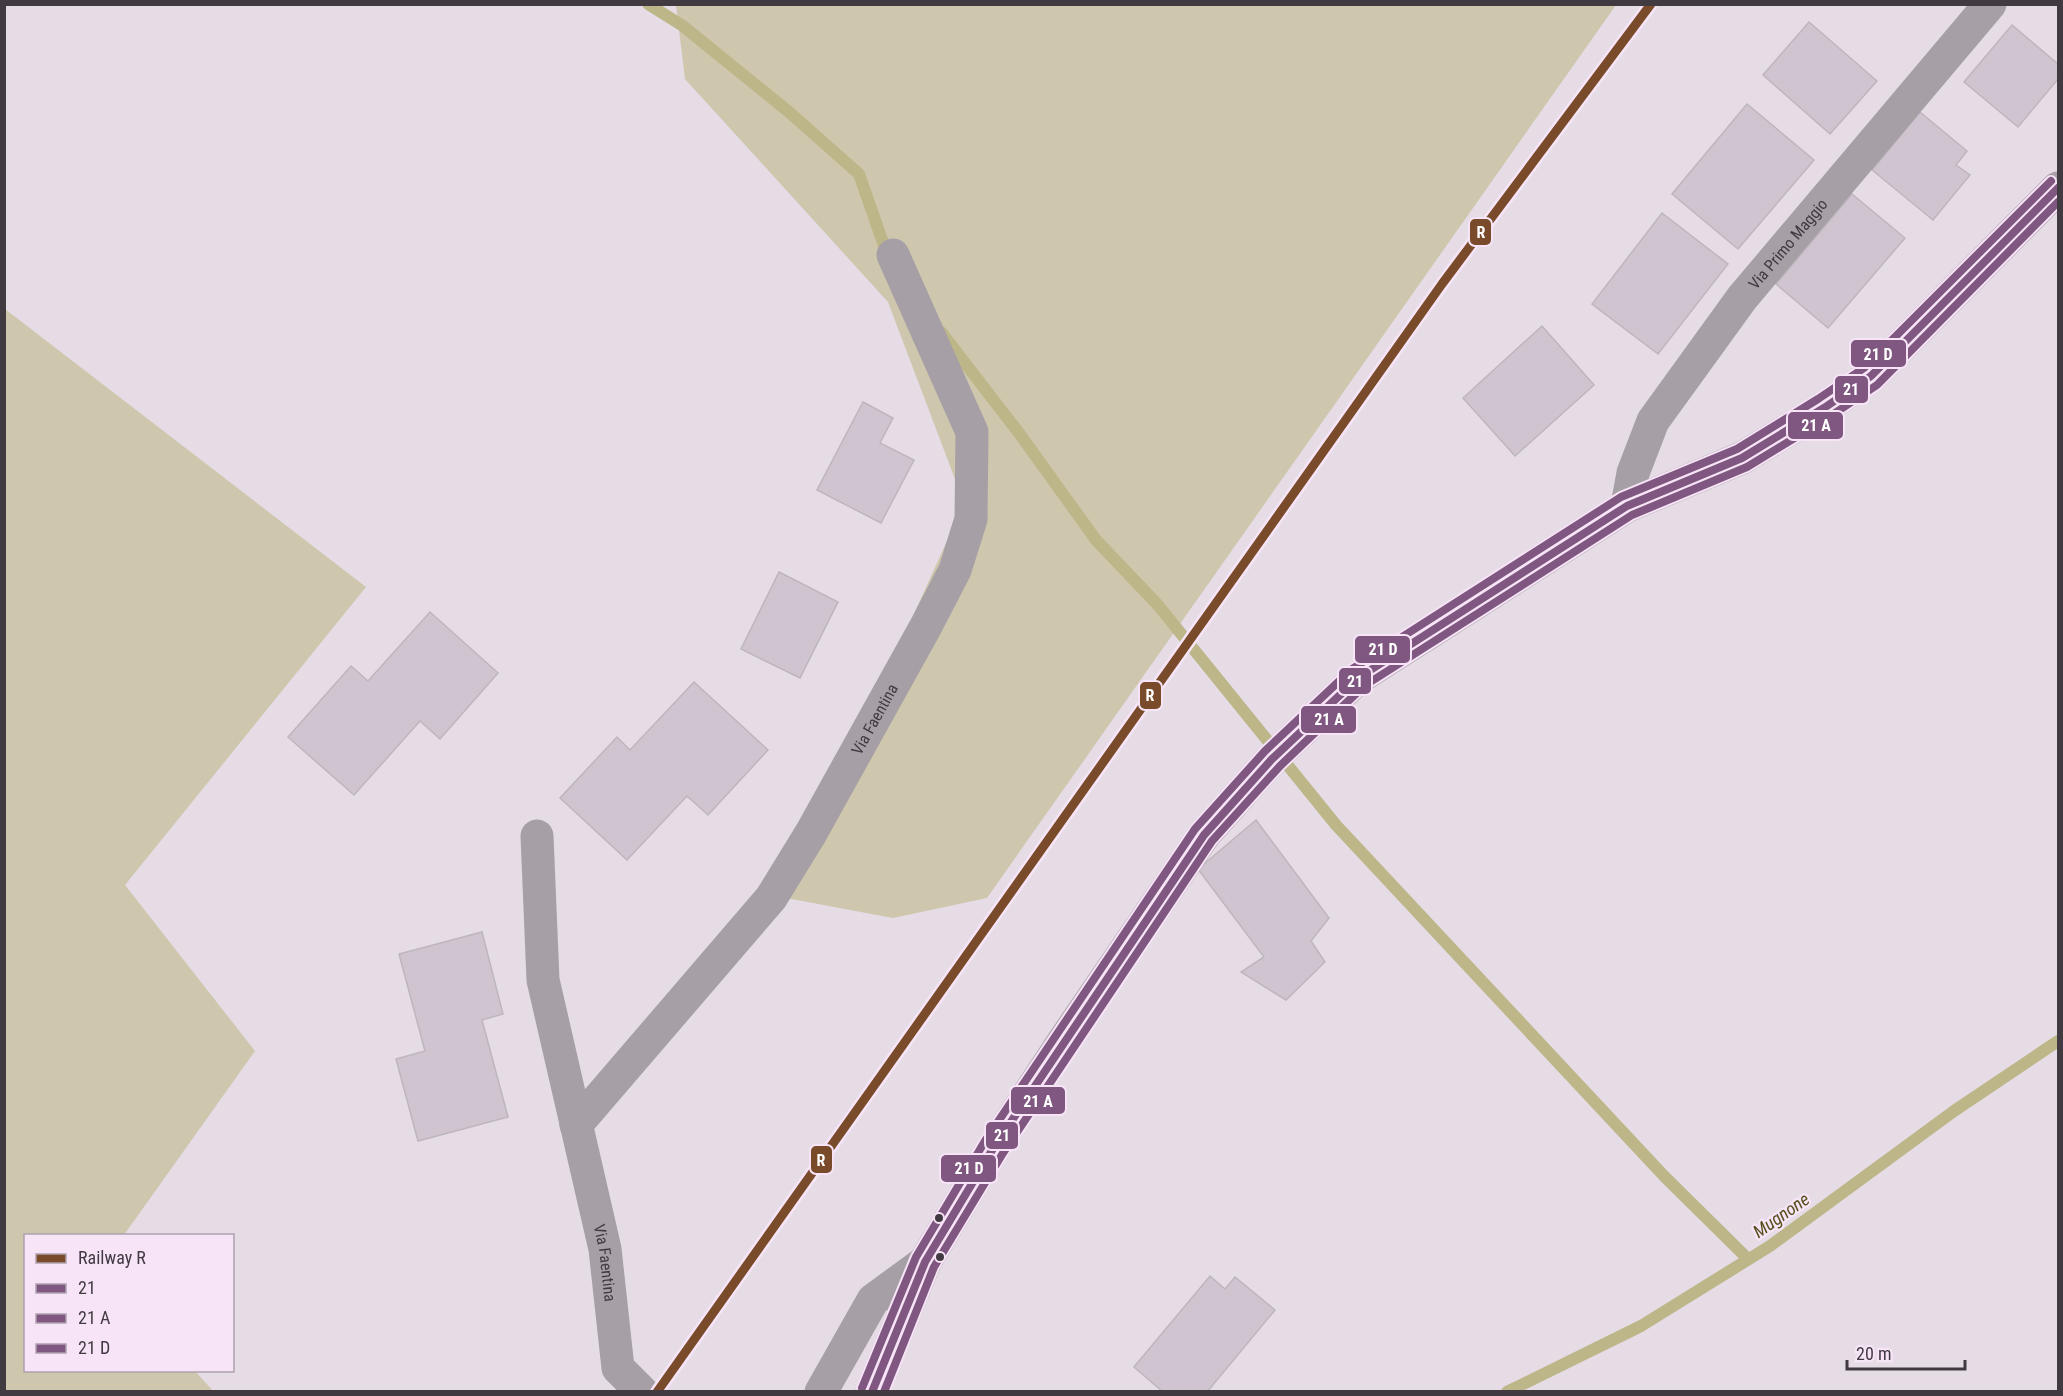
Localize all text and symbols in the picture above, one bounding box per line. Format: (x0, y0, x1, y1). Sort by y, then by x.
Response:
street label: Via Primo Maggio (1744, 195, 1831, 293)
line badge: R (1469, 218, 1492, 246)
text: R (1477, 223, 1486, 242)
line badge: 21 D (1850, 339, 1907, 368)
text: 21 D (1864, 345, 1892, 364)
line badge: 21 (1834, 375, 1869, 404)
text: 21 (1843, 380, 1859, 399)
line badge: 21 A (1787, 411, 1844, 440)
text: 21 A (1801, 416, 1831, 435)
line badge: 21 D (1354, 635, 1411, 664)
text: 21 D (1369, 640, 1397, 659)
line badge: 21 (1338, 667, 1372, 695)
text: 21 (1347, 672, 1363, 691)
street label: Via Faentina (847, 680, 902, 758)
line badge: R (1139, 681, 1162, 710)
text: R (1146, 686, 1155, 705)
line badge: 21 A (1300, 705, 1357, 734)
text: 21 A (1314, 710, 1344, 729)
line badge: 21 A (1010, 1086, 1066, 1115)
text: 21 A (1023, 1092, 1053, 1111)
line badge: 21 (985, 1121, 1019, 1150)
text: 21 (994, 1126, 1010, 1145)
line badge: R (810, 1145, 833, 1174)
text: R (817, 1151, 826, 1170)
line badge: 21 D (940, 1154, 997, 1183)
text: 21 D (955, 1159, 983, 1178)
water label: Mugnone (1749, 1188, 1813, 1242)
unlabelled marker (933, 1212, 945, 1224)
street label: Via Faentina (590, 1222, 620, 1303)
legend (24, 1234, 234, 1372)
text: Railway R (78, 1247, 146, 1268)
unlabelled marker (934, 1251, 946, 1263)
text: 21 (78, 1277, 96, 1298)
text: 21 A (78, 1307, 111, 1328)
scale bar (1847, 1333, 1966, 1371)
text: 21 D (78, 1337, 110, 1358)
text: 20 m (1856, 1343, 1891, 1364)

